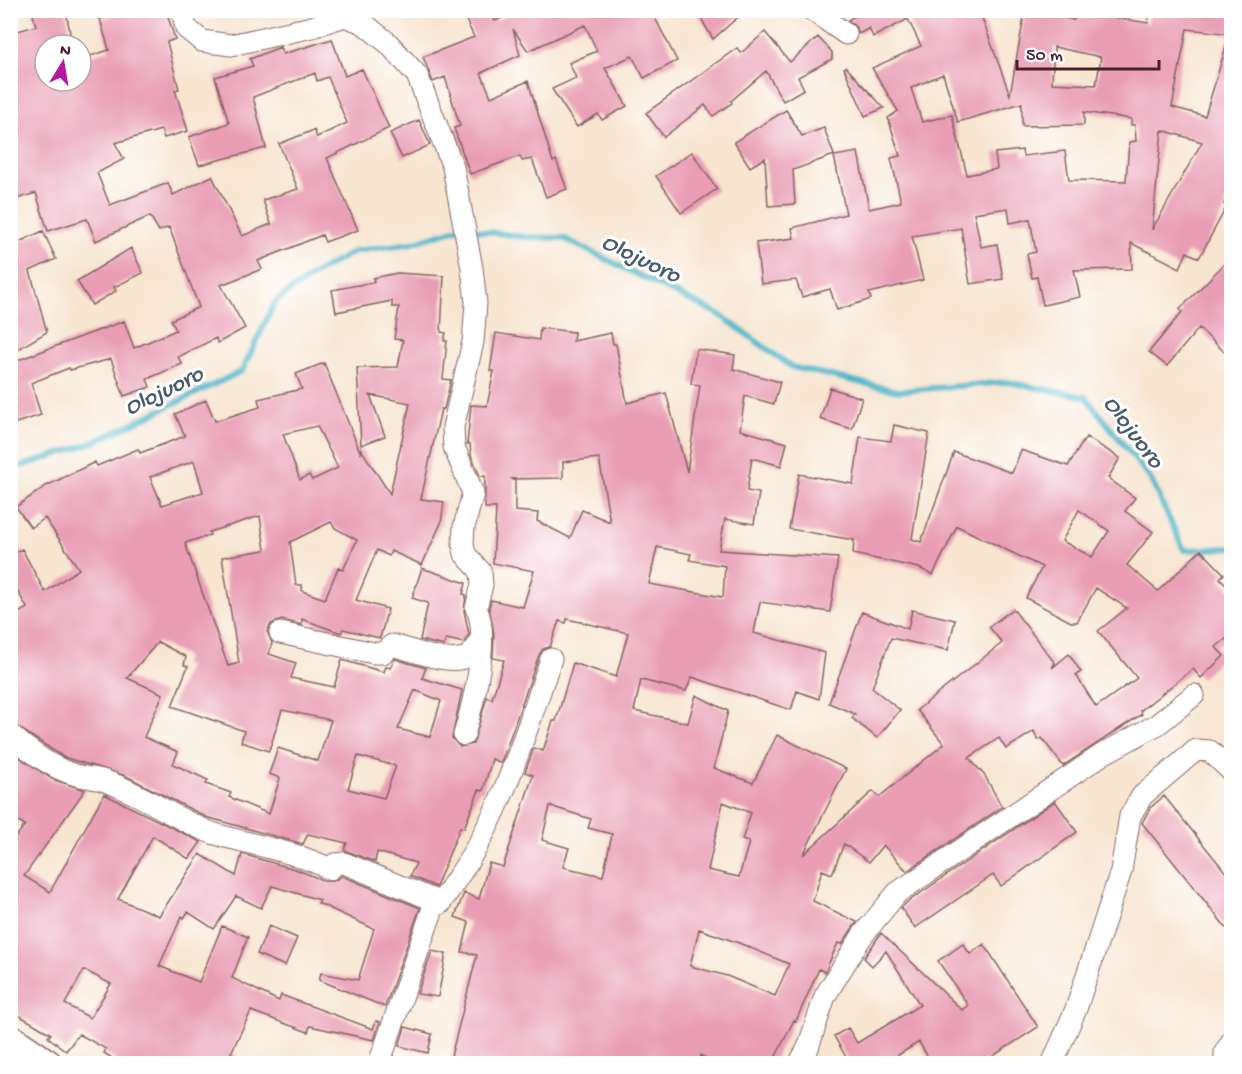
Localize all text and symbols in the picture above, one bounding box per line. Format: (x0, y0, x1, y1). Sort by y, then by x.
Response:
north arrow (33, 33, 93, 93)
scale bar (1017, 33, 1160, 71)
text: N (58, 41, 73, 62)
text: 50 m (1026, 46, 1063, 67)
water label: Olojuoro (596, 229, 686, 292)
water label: Olojuoro (120, 360, 210, 424)
water label: Olojuoro (1095, 391, 1170, 477)

